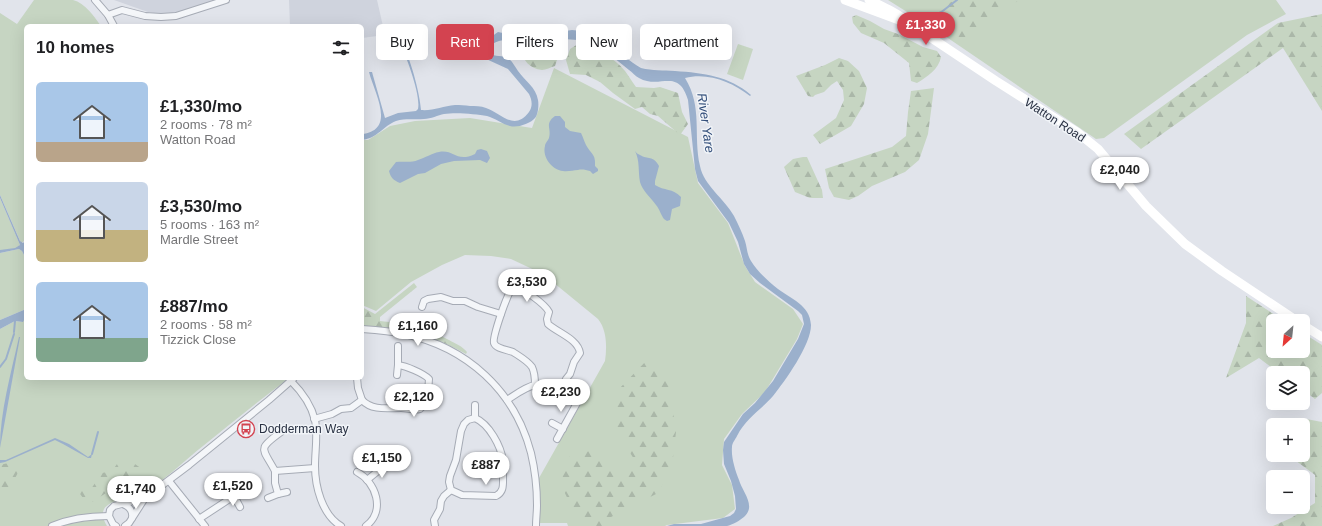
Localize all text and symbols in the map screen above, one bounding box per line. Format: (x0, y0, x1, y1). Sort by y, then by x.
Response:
pin: £1,330 (893, 12, 959, 46)
text: £1,330 (906, 17, 946, 32)
chip: Buy (376, 24, 428, 60)
chip: Rent (436, 24, 494, 60)
chip: Filters (502, 24, 568, 60)
chip: New (576, 24, 632, 60)
chip: Apartment (640, 24, 732, 60)
icon: filters (330, 37, 352, 59)
text: 10 homes (36, 38, 114, 57)
water label: River Yare (694, 92, 718, 154)
street label: Watton Road (1022, 95, 1088, 145)
text: £1,330/mo (160, 97, 242, 116)
icon: home (68, 98, 116, 146)
text: 2 rooms · 78 m² (160, 117, 252, 132)
text: Watton Road (160, 132, 235, 147)
pin: £2,040 (1087, 157, 1153, 191)
text: £2,040 (1100, 162, 1140, 177)
text: £3,530/mo (160, 197, 242, 216)
icon: home (68, 198, 116, 246)
text: 5 rooms · 163 m² (160, 217, 259, 232)
text: Mardle Street (160, 232, 238, 247)
pin: £3,530 (494, 269, 560, 303)
text: £3,530 (507, 274, 547, 289)
text: £887/mo (160, 297, 228, 316)
icon: home (68, 298, 116, 346)
pin: £1,160 (385, 313, 451, 347)
north arrow (1266, 314, 1310, 358)
map controls (1266, 314, 1310, 514)
text: 2 rooms · 58 m² (160, 317, 252, 332)
text: £1,160 (398, 318, 438, 333)
text: Tizzick Close (160, 332, 236, 347)
button: layers (1266, 366, 1310, 410)
pin: £2,230 (528, 379, 594, 413)
pin: £2,120 (381, 384, 447, 418)
text: £2,230 (541, 384, 581, 399)
text: £2,120 (394, 389, 434, 404)
button: + (1266, 418, 1310, 462)
bus stop icon: Dodderman Way (236, 419, 256, 439)
place label: Dodderman Way (259, 422, 349, 436)
pin: £1,150 (349, 445, 415, 479)
text: £1,150 (362, 450, 402, 465)
pin: £887 (462, 452, 510, 486)
text: £887 (472, 457, 500, 472)
button: − (1266, 470, 1310, 514)
pin: £1,520 (200, 473, 266, 507)
pin: £1,740 (103, 476, 169, 510)
text: £1,520 (213, 478, 253, 493)
text: £1,740 (116, 481, 156, 496)

